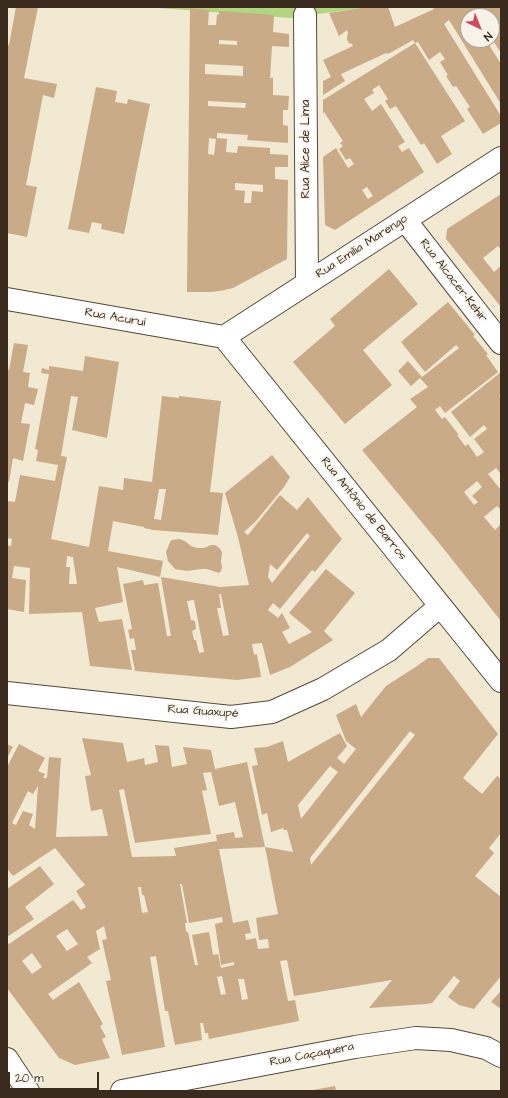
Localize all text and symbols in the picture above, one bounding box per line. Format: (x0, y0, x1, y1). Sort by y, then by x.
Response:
north arrow (460, 8, 500, 48)
text: N (480, 29, 495, 44)
street label: Rua Alice de Lima (299, 100, 313, 198)
street label: Rua Emília Marengo (313, 212, 411, 282)
street label: Rua Alcacer-Kehir (416, 237, 490, 325)
street label: Rua Acuruí (83, 306, 147, 330)
street label: Rua Antônio de Barros (317, 455, 409, 563)
street label: Rua Guaxupé (167, 702, 239, 722)
street label: Rua Caçaquera (269, 1040, 355, 1070)
scale bar (10, 1064, 101, 1090)
text: 20 m (15, 1070, 44, 1087)

